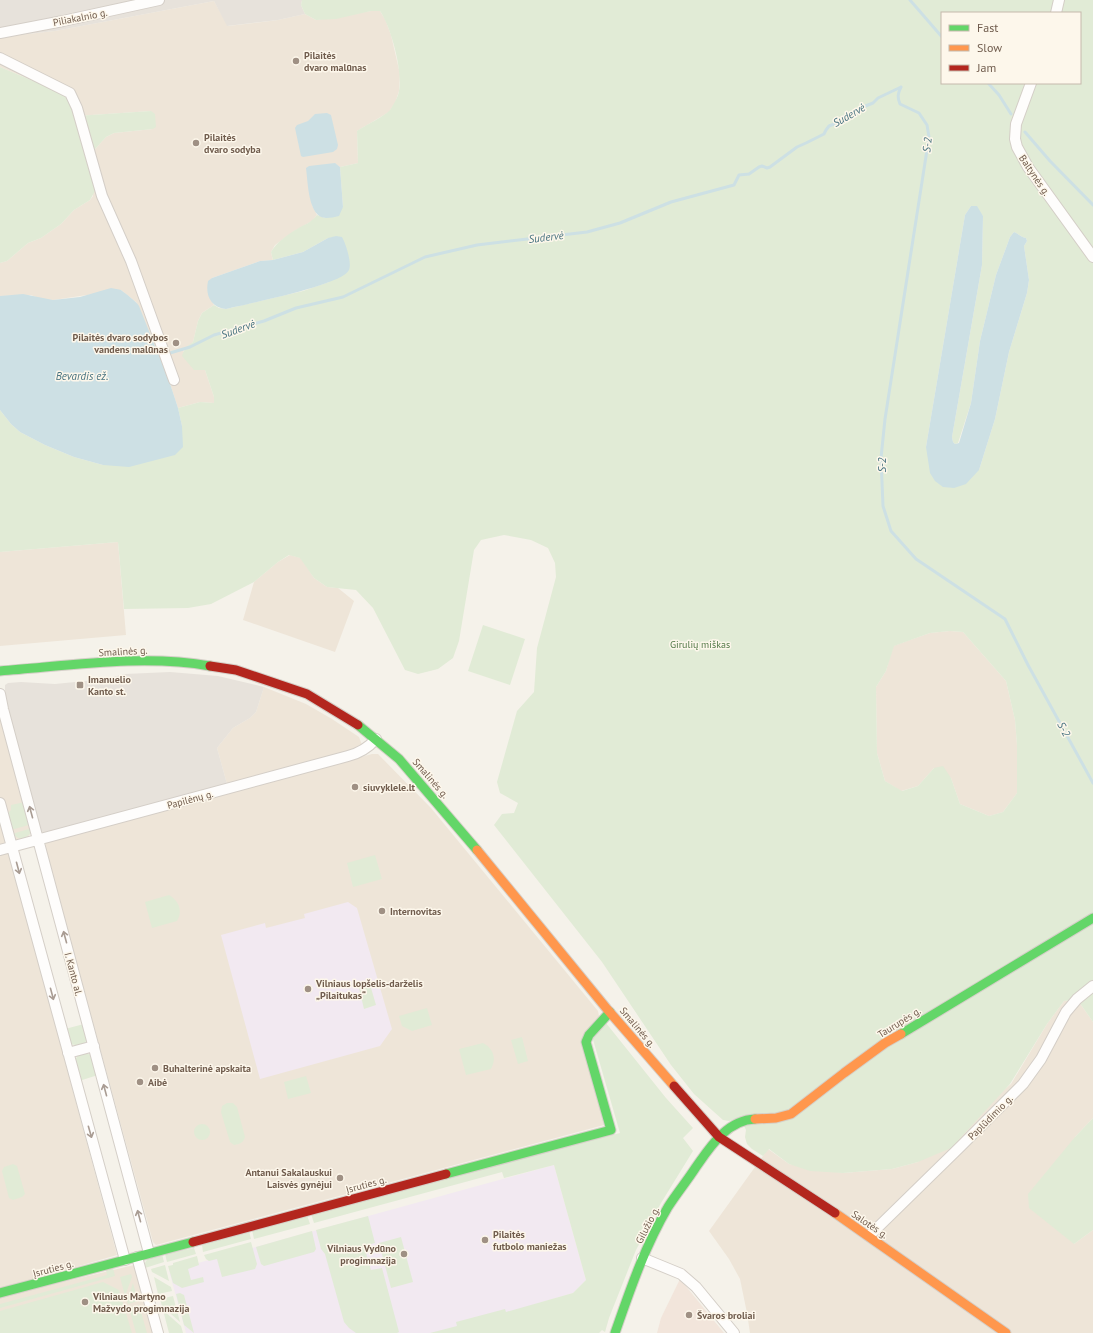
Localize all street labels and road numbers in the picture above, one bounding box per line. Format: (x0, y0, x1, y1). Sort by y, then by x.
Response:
street label: Piliakalnio g. (52, 6, 108, 29)
street label: Baltynės g. (1016, 152, 1053, 198)
street label: Smalinės g. (98, 644, 148, 659)
street label: Smalinės g. (410, 756, 452, 801)
street label: Papilėnų g. (166, 787, 215, 812)
street label: I. Kanto al. (61, 951, 86, 997)
street label: Smalinės g. (617, 1004, 658, 1050)
street label: Taurupės g. (875, 1004, 923, 1041)
street label: Paplūdimio g. (965, 1092, 1016, 1143)
street label: Įsruties g. (344, 1173, 388, 1196)
street label: Gilužio g. (633, 1205, 662, 1246)
street label: Salotės g. (849, 1207, 890, 1241)
street label: Įsruties g. (31, 1257, 75, 1280)

